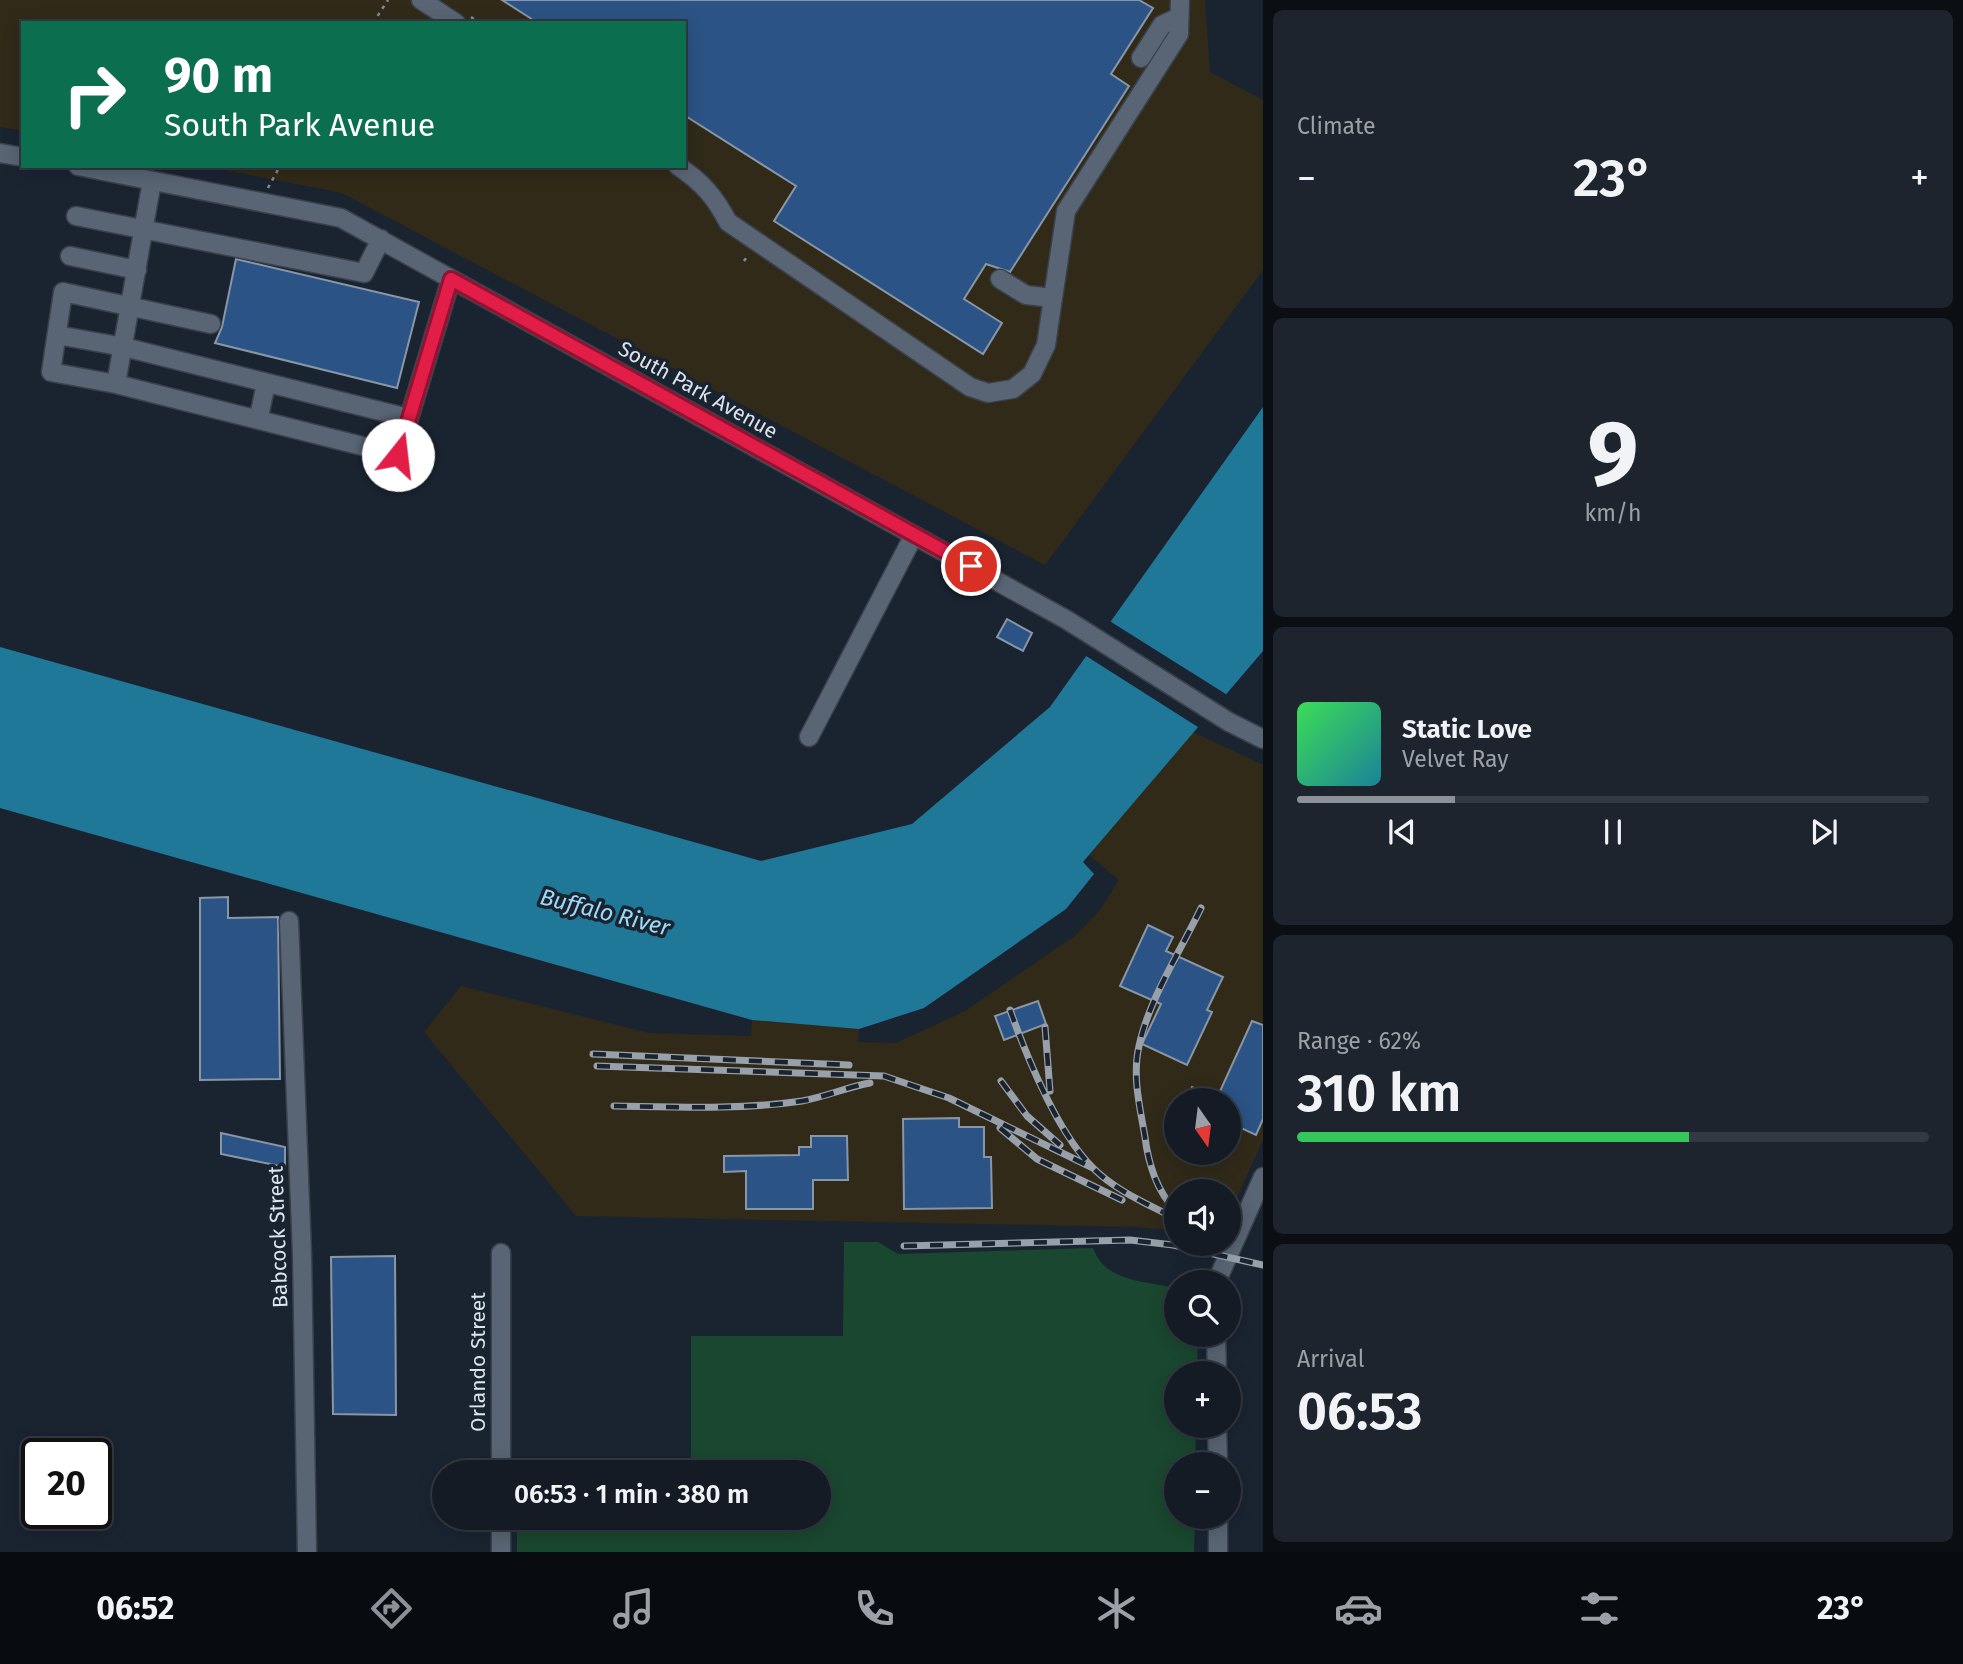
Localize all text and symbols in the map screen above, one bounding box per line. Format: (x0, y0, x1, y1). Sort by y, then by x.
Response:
text: 90 m (164, 46, 273, 105)
icon: right (49, 49, 140, 140)
text: South Park Avenue (164, 106, 435, 144)
text: Climate (1297, 112, 1376, 140)
text: 23° (1573, 147, 1653, 210)
text: − (1297, 155, 1316, 201)
text: + (1910, 155, 1929, 201)
street label: South Park Avenue (614, 335, 782, 445)
text: 9 (1588, 399, 1638, 508)
position arrow (361, 418, 435, 492)
text: km/h (1585, 499, 1641, 527)
pin (941, 536, 1001, 596)
icon: arrive (952, 547, 990, 585)
text: Static Love (1402, 714, 1532, 745)
text: Velvet Ray (1402, 745, 1509, 773)
icon: previous (1383, 813, 1421, 851)
icon: pause (1594, 813, 1632, 851)
icon: next (1805, 813, 1843, 851)
water label: Buffalo River (537, 882, 674, 942)
text: Range · 62% (1297, 1027, 1421, 1055)
text: 310 km (1297, 1062, 1461, 1125)
north arrow (1164, 1088, 1241, 1166)
map controls (1164, 1088, 1241, 1529)
street label: Babcock Street (263, 1165, 293, 1308)
button: sound (1164, 1179, 1241, 1256)
button: search (1164, 1270, 1241, 1347)
street label: Orlando Street (465, 1292, 491, 1432)
text: Arrival (1297, 1345, 1364, 1373)
button: + (1164, 1361, 1241, 1438)
text: 06:53 (1297, 1380, 1423, 1443)
speed limit sign: 20 (21, 1438, 112, 1529)
button: − (1164, 1452, 1241, 1529)
text: 06:53 · 1 min · 380 m (514, 1479, 749, 1510)
icon: directions (367, 1584, 416, 1633)
icon: music (609, 1584, 658, 1633)
icon: phone (850, 1584, 899, 1633)
icon: climate (1092, 1584, 1141, 1633)
icon: car (1334, 1584, 1383, 1633)
icon: filters (1575, 1584, 1624, 1633)
text: 06:52 (96, 1589, 174, 1627)
text: 23° (1817, 1589, 1867, 1627)

